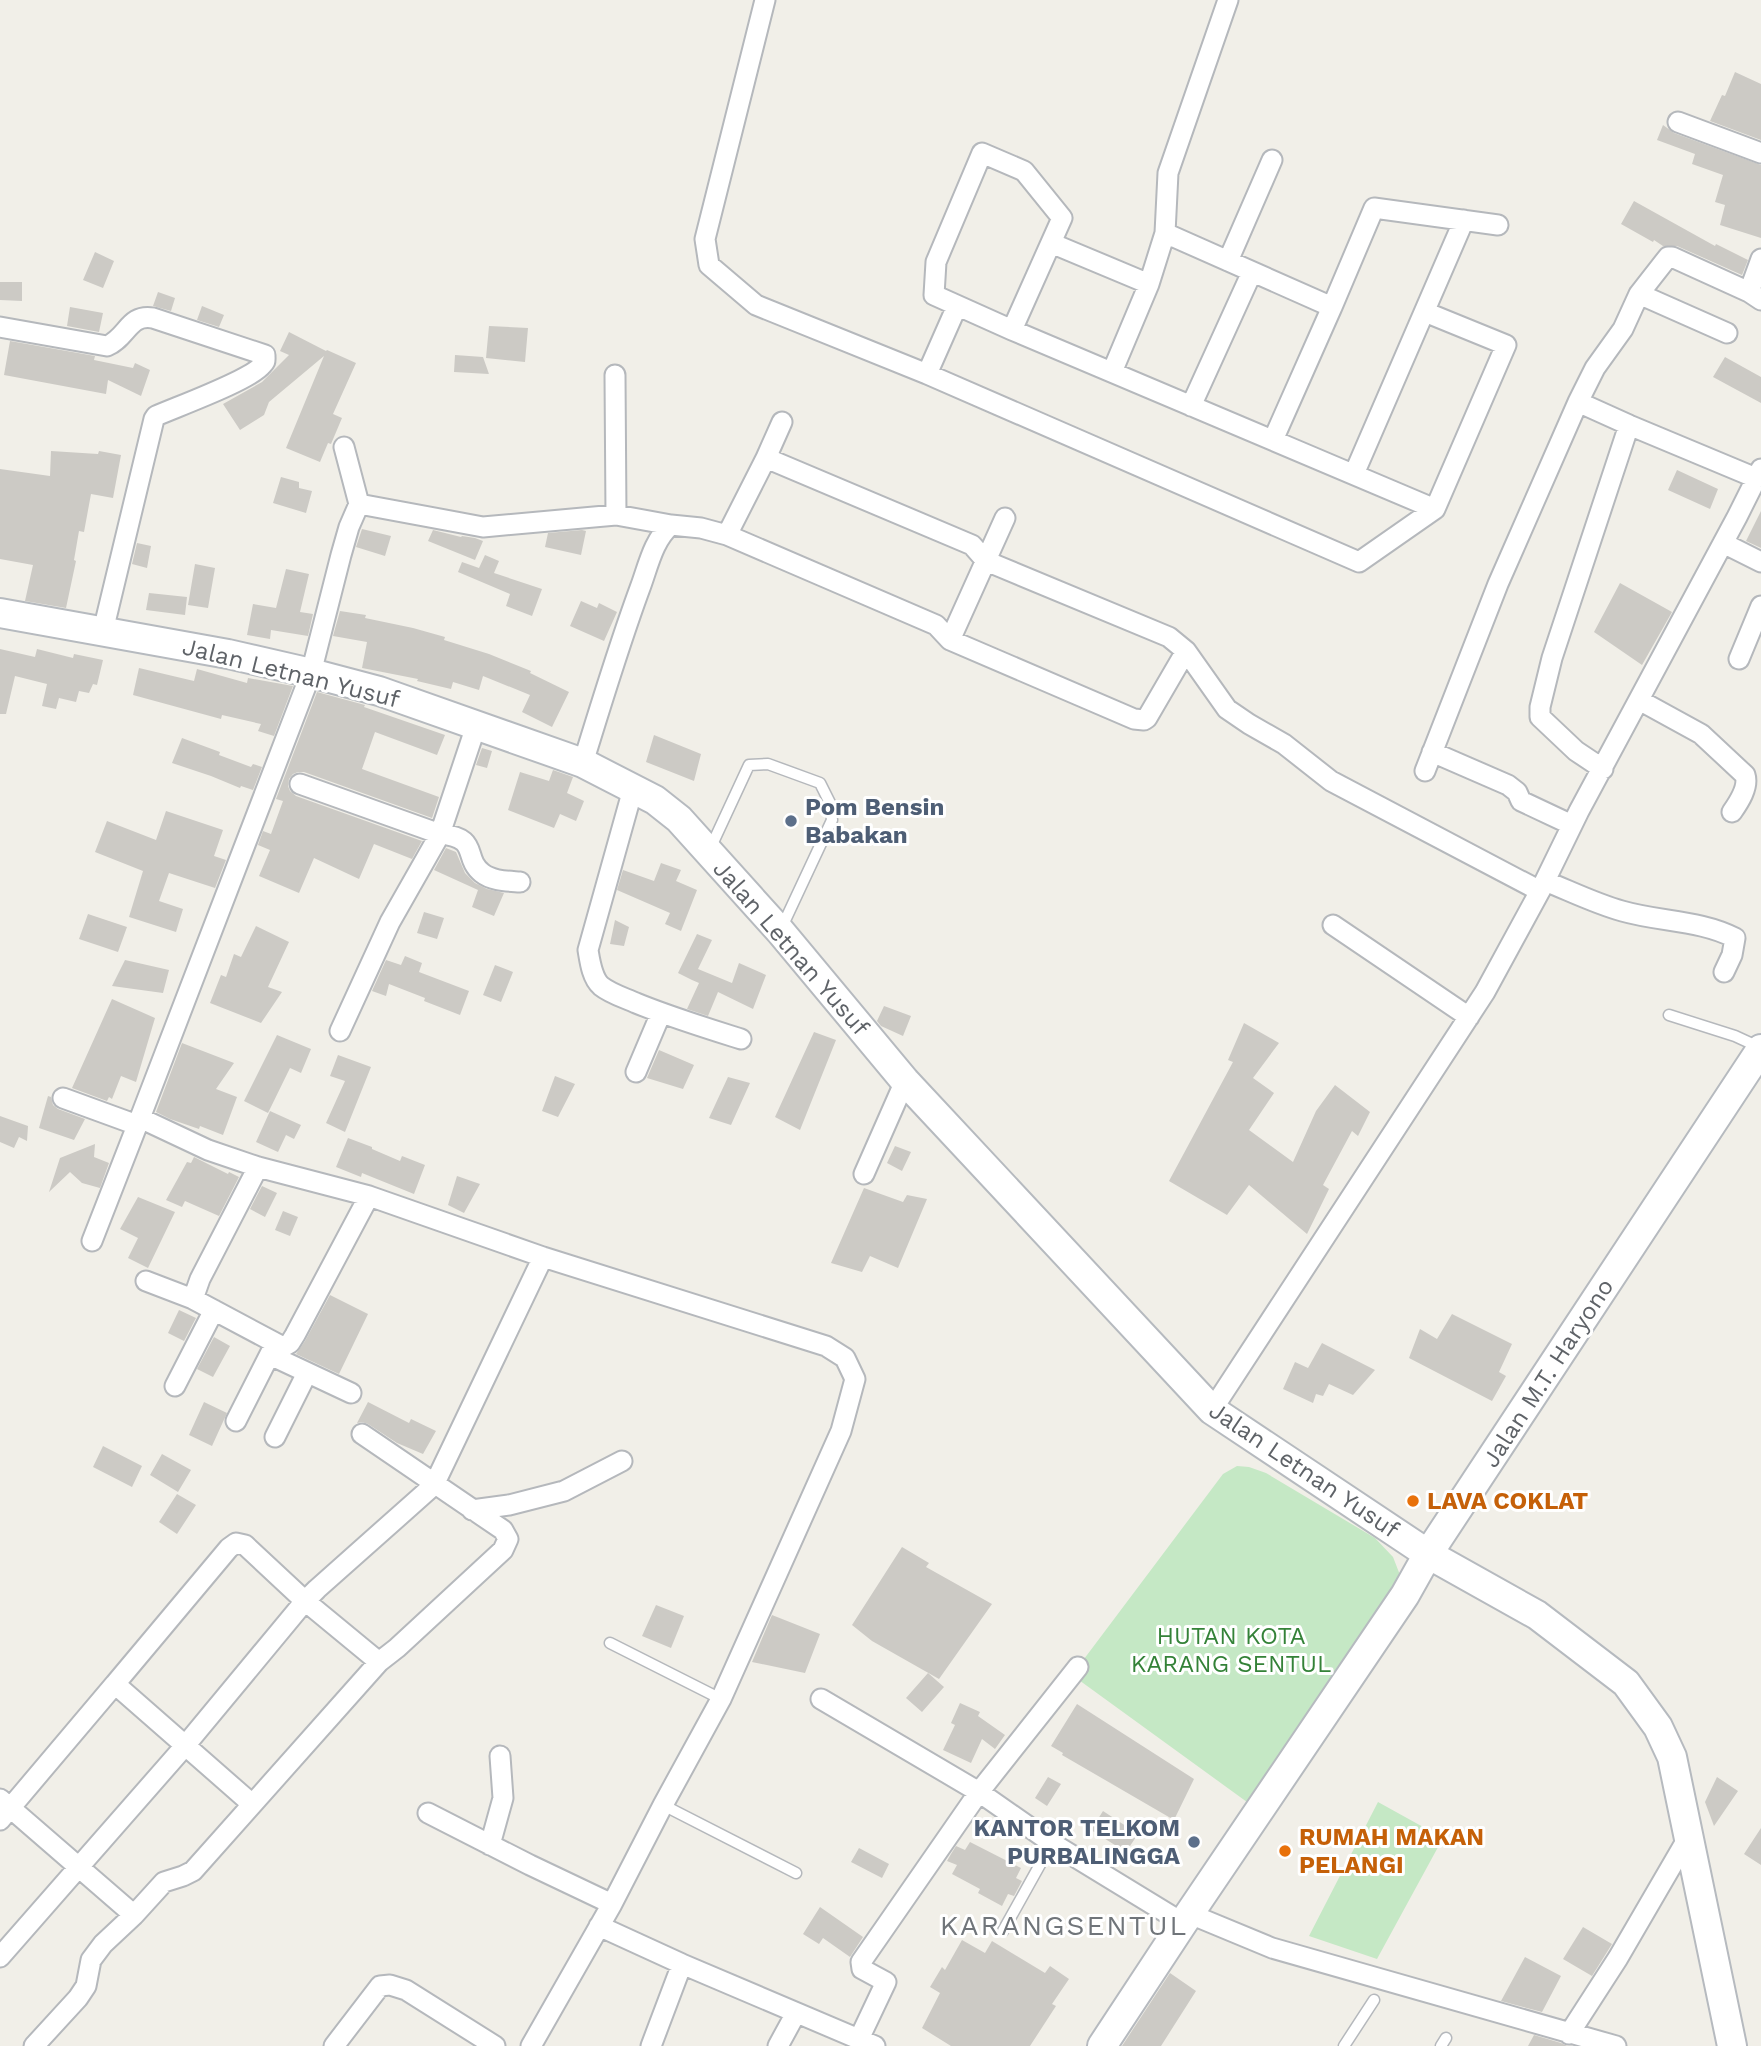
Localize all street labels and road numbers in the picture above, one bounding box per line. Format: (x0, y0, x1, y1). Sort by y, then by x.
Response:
street label: Jalan Letnan Yusuf (179, 632, 403, 714)
street label: Jalan Letnan Yusuf (707, 855, 875, 1042)
street label: Jalan M.T. Haryono (1477, 1274, 1619, 1472)
street label: Jalan Letnan Yusuf (1204, 1396, 1405, 1544)

